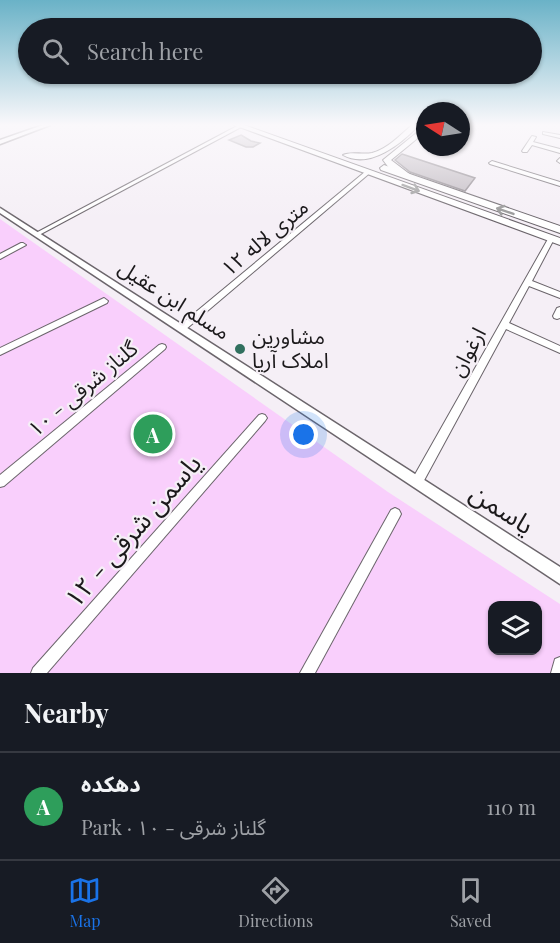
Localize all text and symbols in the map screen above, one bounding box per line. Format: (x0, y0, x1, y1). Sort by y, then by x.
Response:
search box (18, 18, 542, 84)
icon: search (39, 35, 72, 68)
text: Search here (87, 36, 203, 66)
north arrow (416, 102, 470, 156)
one-way arrow (401, 183, 420, 194)
street label: ۱۲ متری لاله (214, 192, 313, 281)
one-way arrow (496, 204, 515, 215)
street label: مسلم ابن عقیل (112, 252, 236, 347)
place label: مشاورین املاک آریا (252, 321, 329, 373)
street label: ارغوان (441, 321, 491, 381)
street label: گلناز شرقی - ۱۰ (21, 333, 143, 442)
marker: مشاورین املاک آریا (233, 342, 247, 356)
pin: A (134, 412, 172, 456)
your location (289, 420, 318, 449)
street label: یاسمن شرقی - ۱۲ (55, 446, 208, 614)
street label: یاسمن (464, 474, 542, 541)
map controls (488, 601, 542, 655)
button: layers (488, 601, 542, 655)
text: Nearby (24, 695, 109, 730)
text: دهکده (81, 768, 141, 798)
text: A (37, 793, 50, 820)
text: 110 m (486, 793, 536, 820)
text: Park · گلناز شرقی - ۱۰ (81, 813, 266, 840)
tab: Map (68, 874, 101, 931)
tab: Directions (238, 874, 313, 931)
tab: Saved (450, 874, 492, 931)

